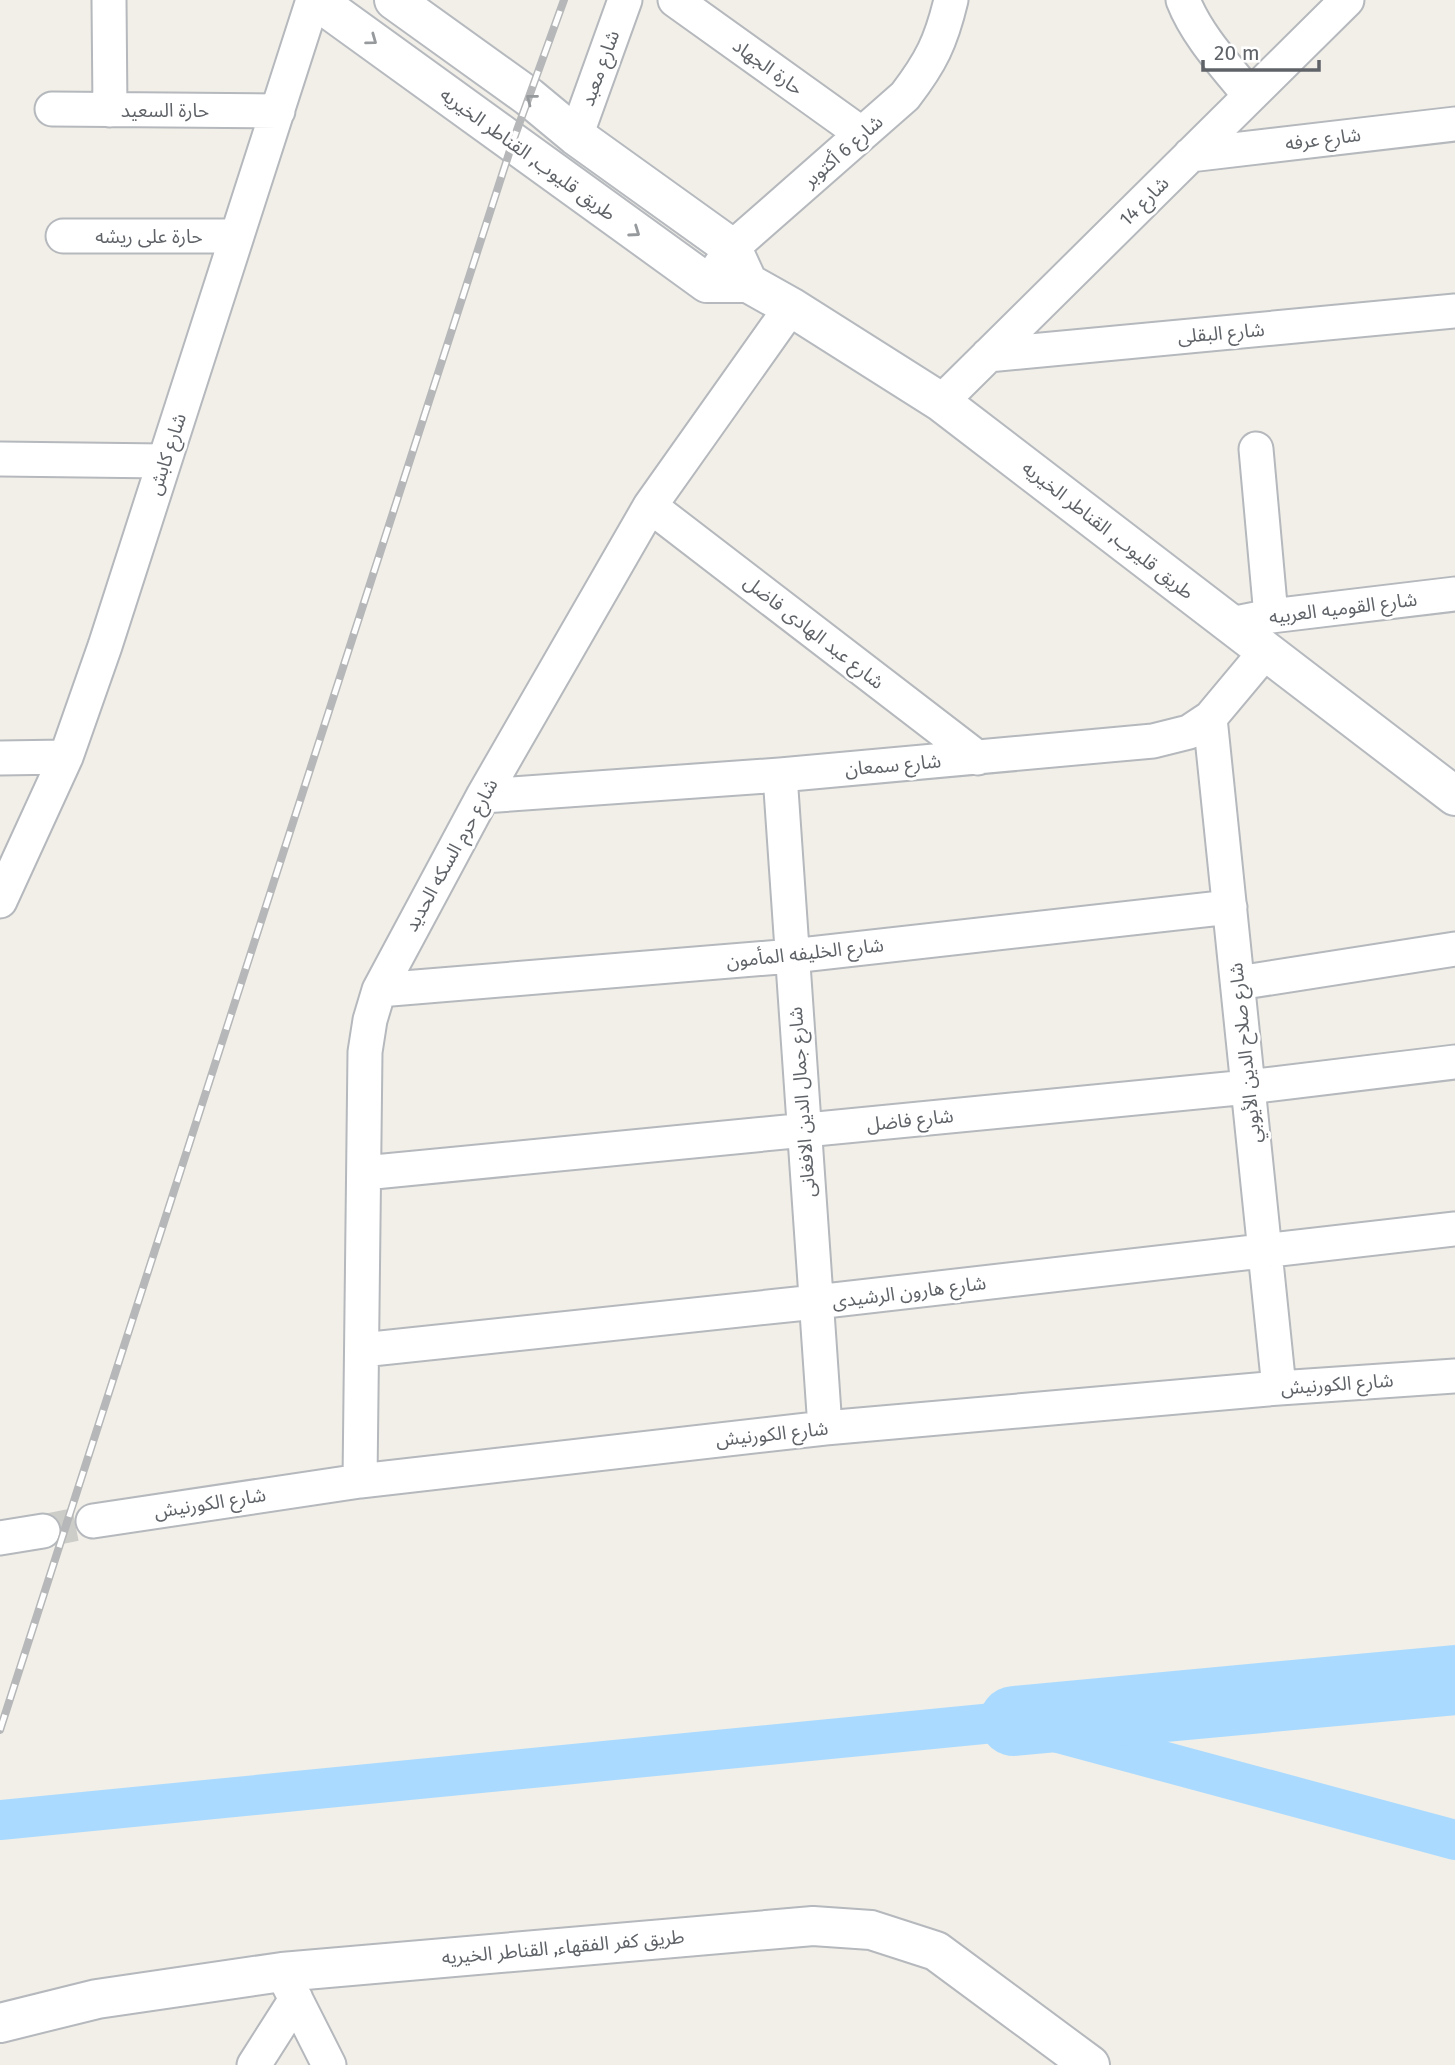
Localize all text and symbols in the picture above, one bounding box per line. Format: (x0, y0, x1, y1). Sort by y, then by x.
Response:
street label: شارع معبد (576, 27, 626, 110)
scale bar (1203, 28, 1318, 72)
one-way arrow (364, 32, 377, 44)
street label: حارة الجهاد (728, 34, 808, 100)
text: 20 m (1214, 40, 1260, 66)
street label: طريق قليوب, القناطر الخيريه (436, 83, 620, 226)
one-way arrow (527, 95, 539, 108)
street label: حارة السعيد (121, 99, 209, 122)
street label: شارع 6 أكتوبر (798, 110, 889, 194)
street label: شارع عرفه (1284, 123, 1363, 157)
street label: شارع 14 (1115, 172, 1175, 232)
one-way arrow (627, 224, 640, 236)
street label: حارة على ريشه (95, 225, 203, 248)
street label: شارع البقلى (1177, 318, 1266, 350)
street label: شارع كابش (143, 410, 193, 498)
street label: طريق قليوب, القناطر الخيريه (1018, 456, 1199, 604)
street label: شارع عبد الهادى فاضل (738, 570, 889, 695)
street label: شارع القوميه العربيه (1268, 588, 1419, 630)
street label: شارع سمعان (844, 749, 942, 783)
street label: شارع حرم السكه الحديد (399, 775, 505, 937)
street label: شارع الخليفه المأمون (725, 933, 885, 975)
street label: شارع صلاح الدين الأيوبي (1224, 961, 1269, 1144)
street label: شارع جمال الدين الافغانى (784, 1006, 822, 1198)
street label: شارع فاضل (865, 1104, 955, 1138)
street label: شارع هارون الرشيدى (831, 1271, 988, 1315)
street label: شارع الكورنيش (1280, 1369, 1394, 1401)
street label: شارع الكورنيش (715, 1417, 830, 1453)
street label: شارع الكورنيش (152, 1483, 268, 1525)
street label: طريق كفر الفقهاء, القناطر الخيريه (441, 1925, 685, 1969)

